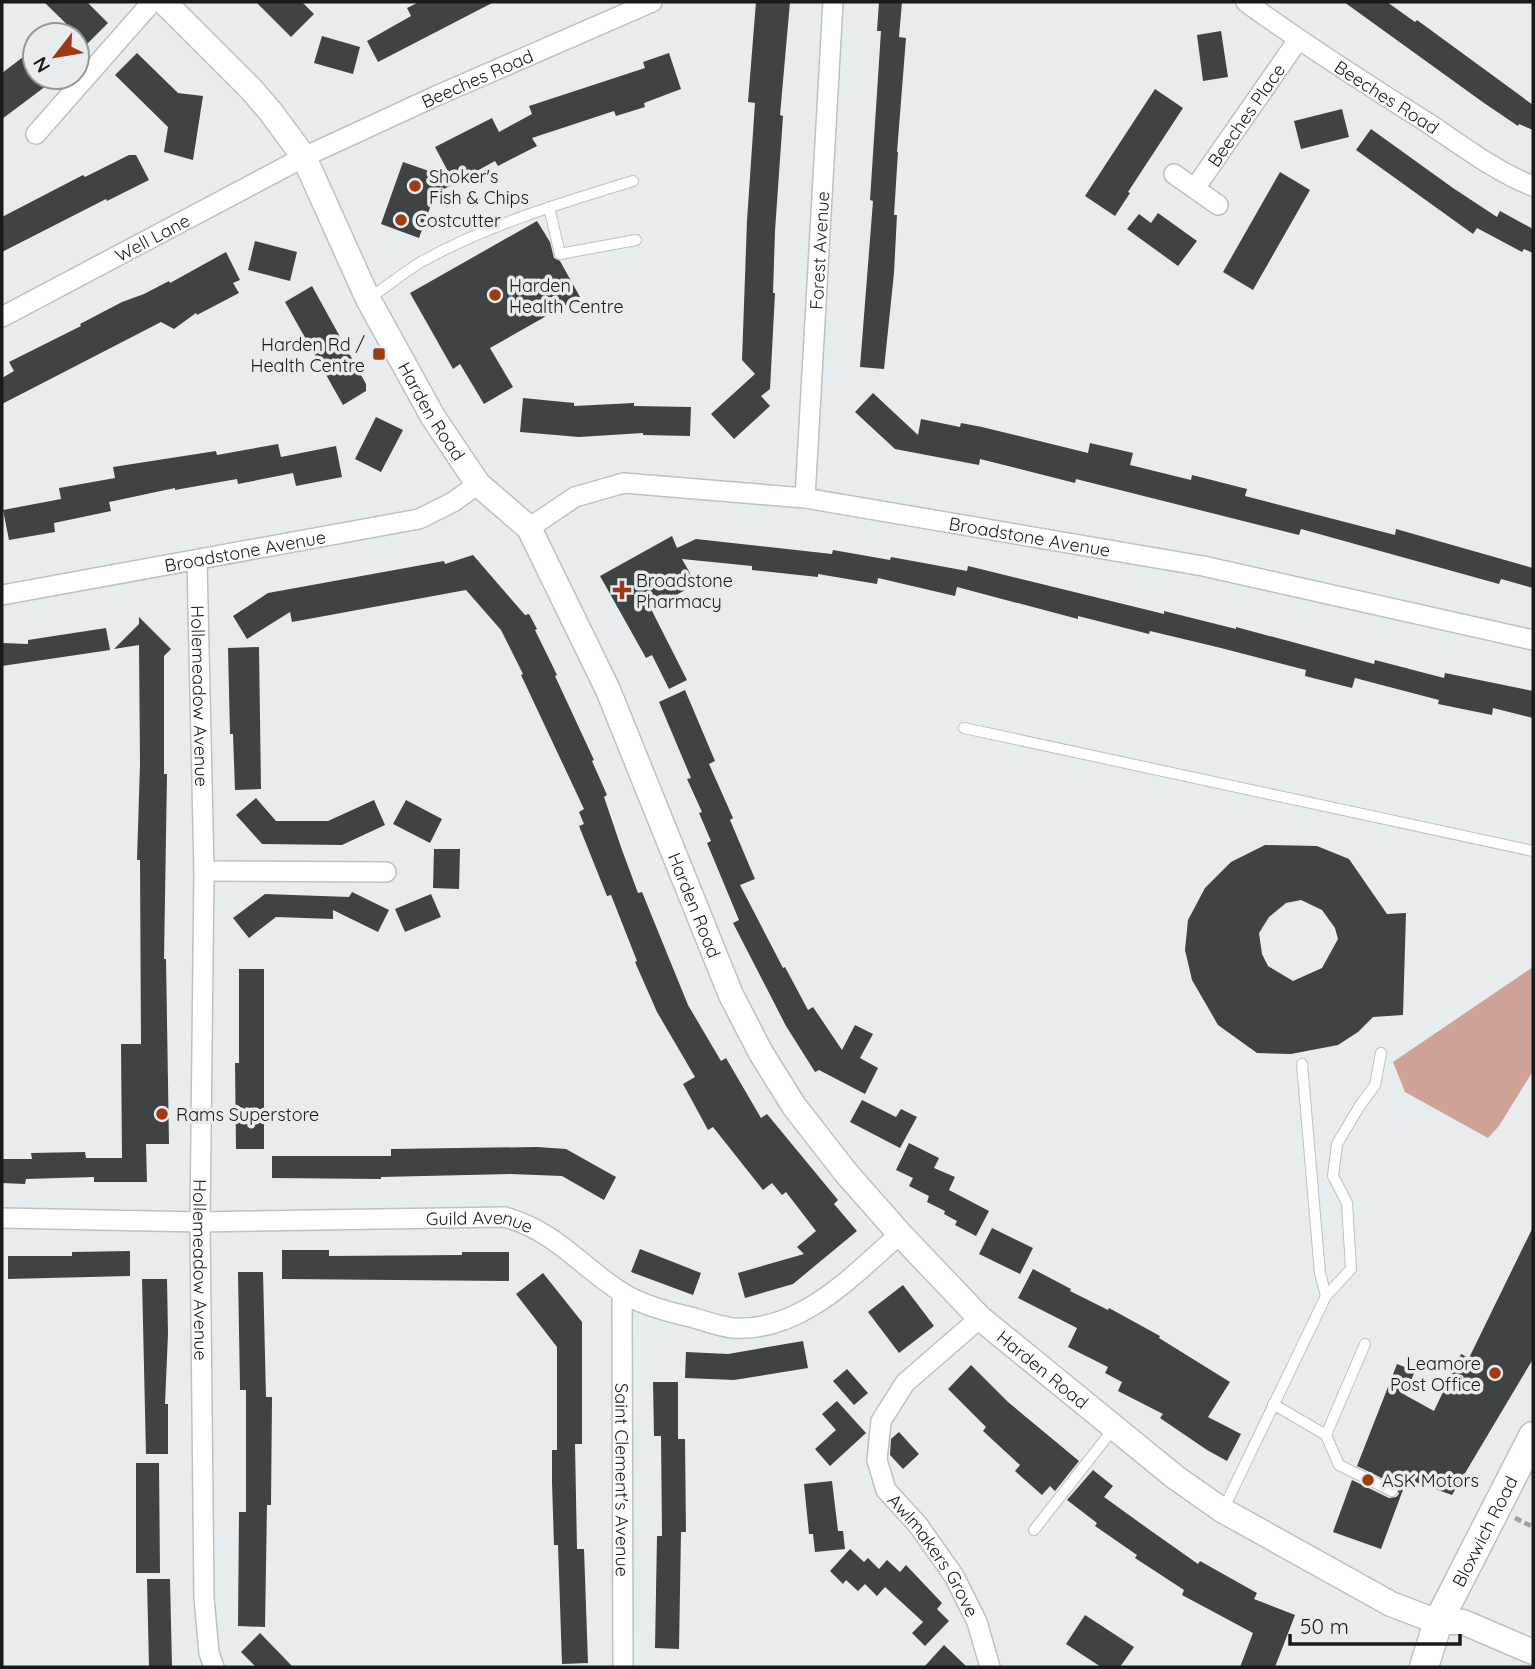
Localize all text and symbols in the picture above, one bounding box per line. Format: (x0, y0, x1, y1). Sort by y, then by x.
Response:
north arrow (21, 21, 91, 91)
street label: Beeches Road (417, 44, 537, 113)
text: N (28, 53, 55, 77)
street label: Beeches Road (1330, 55, 1444, 139)
street label: Beeches Place (1202, 59, 1290, 171)
place label: Shoker's Fish & Chips (429, 165, 529, 209)
marker: Shoker's Fish & Chips (407, 178, 423, 194)
street label: Forest Avenue (804, 191, 834, 310)
street label: Well Lane (111, 208, 194, 267)
place label: Costcutter (415, 209, 501, 232)
marker: Costcutter (393, 212, 409, 228)
place label: Harden Health Centre (509, 274, 624, 318)
marker: Harden Health Centre (487, 287, 503, 303)
place label: Harden Rd / Health Centre (250, 333, 366, 377)
marker: Harden Rd / Health Centre (371, 346, 387, 362)
street label: Harden Road (393, 358, 470, 465)
street label: Broadstone Avenue (947, 511, 1112, 561)
street label: Broadstone Avenue (163, 525, 327, 577)
place label: Broadstone Pharmacy (636, 569, 733, 613)
marker: Broadstone Pharmacy (614, 582, 630, 598)
street label: Hollemeadow Avenue (187, 605, 214, 787)
street label: Harden Road (663, 849, 726, 961)
place label: Rams Superstore (176, 1103, 319, 1126)
marker: Rams Superstore (154, 1106, 170, 1122)
street label: Hollemeadow Avenue (188, 1179, 213, 1361)
street label: Guild Avenue (426, 1205, 537, 1238)
street label: Harden Road (992, 1325, 1093, 1413)
place label: Leamore Post Office (1390, 1352, 1481, 1396)
marker: Leamore Post Office (1487, 1365, 1503, 1381)
street label: Saint Clement's Avenue (611, 1383, 634, 1577)
place label: ASK Motors (1382, 1469, 1479, 1492)
marker: ASK Motors (1360, 1472, 1376, 1488)
street label: Bloxwich Road (1446, 1472, 1522, 1591)
street label: Awlmakers Grove (883, 1488, 984, 1621)
scale bar (1290, 1602, 1460, 1646)
text: 50 m (1300, 1613, 1349, 1639)

